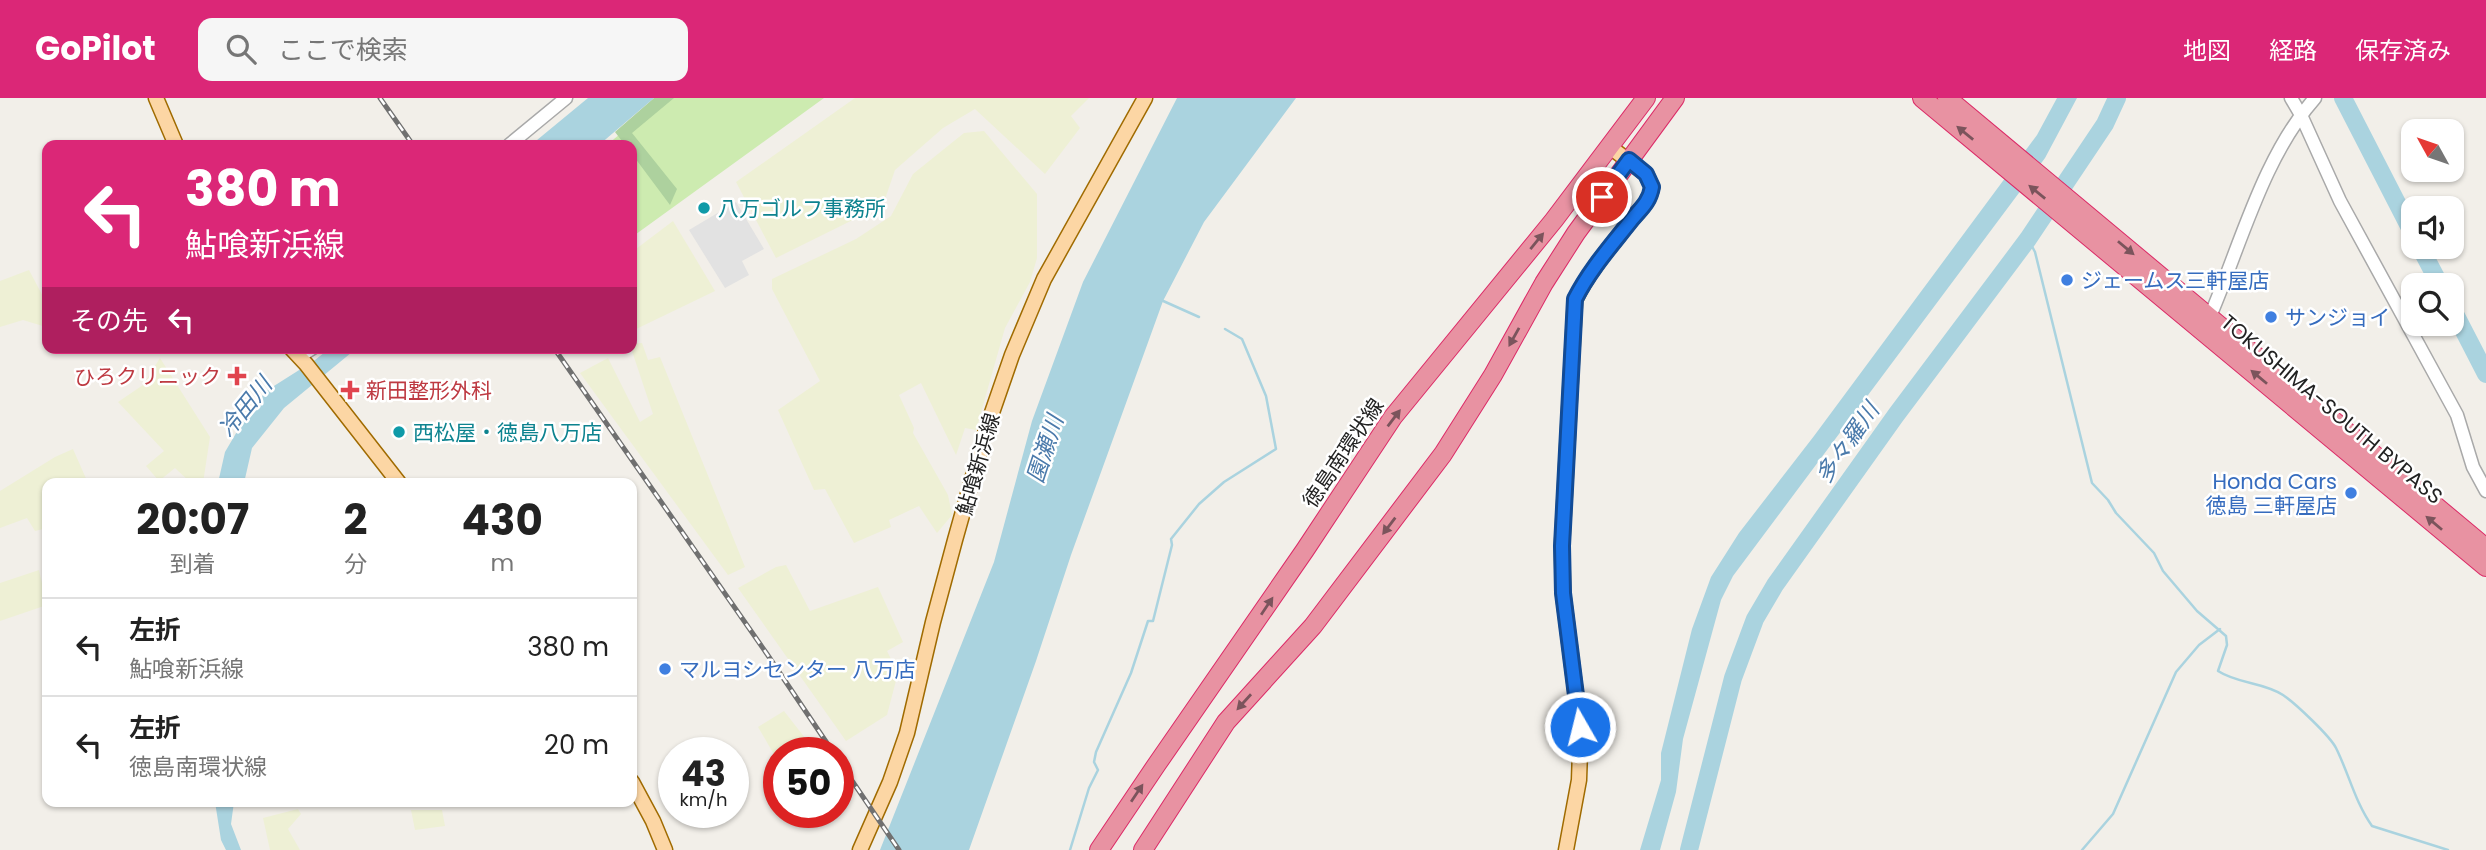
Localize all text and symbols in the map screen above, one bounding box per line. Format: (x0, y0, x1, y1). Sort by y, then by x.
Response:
search box (198, 18, 688, 81)
text: GoPilot (35, 25, 156, 72)
icon: search (222, 30, 260, 68)
text: ここで検索 (278, 32, 408, 68)
text: 地図 (2183, 34, 2231, 67)
text: 経路 (2269, 34, 2317, 67)
text: 保存済み (2355, 34, 2451, 67)
north arrow (2401, 119, 2464, 182)
map controls (2401, 119, 2464, 336)
one-way arrow (1956, 125, 1974, 140)
text: 380 m (185, 155, 341, 223)
pin (1572, 167, 1632, 227)
icon: left (70, 168, 161, 259)
icon: arrive (1583, 178, 1621, 216)
one-way arrow (2028, 185, 2045, 200)
place label: 八万ゴルフ事務所 (718, 194, 886, 223)
button: sound (2401, 196, 2464, 259)
marker: 八万ゴルフ事務所 (696, 200, 712, 216)
text: 鮎喰新浜線 (185, 222, 345, 267)
one-way arrow (1529, 232, 1544, 250)
one-way arrow (2118, 240, 2135, 255)
place label: ジェームス三軒屋店 (2081, 266, 2269, 295)
marker: ジェームス三軒屋店 (2059, 272, 2075, 288)
button: search (2401, 273, 2464, 336)
icon: left (162, 301, 200, 339)
text: その先 (70, 303, 148, 339)
place label: サンジョイ (2285, 303, 2390, 332)
street label: TOKUSHIMA-SOUTH BYPASS (2215, 308, 2449, 510)
marker: サンジョイ (2263, 309, 2279, 325)
one-way arrow (1508, 327, 1520, 347)
place label: ひろクリニック (74, 362, 221, 391)
marker: ひろクリニック (227, 366, 247, 386)
water label: 冷田川 (211, 368, 281, 444)
one-way arrow (2250, 370, 2268, 385)
place label: 新田整形外科 (366, 376, 492, 405)
marker: 新田整形外科 (340, 380, 360, 400)
street label: 徳島南環状線 (1296, 393, 1390, 513)
water label: 多々羅川 (1808, 394, 1888, 490)
water label: 園瀬川 (1019, 408, 1072, 487)
one-way arrow (1386, 409, 1401, 427)
street label: 鮎喰新浜線 (950, 410, 1006, 518)
place label: 西松屋・徳島八万店 (413, 418, 602, 447)
marker: 西松屋・徳島八万店 (391, 424, 407, 440)
place label: Honda Cars 徳島 三軒屋店 (2205, 467, 2337, 520)
marker: Honda Cars 徳島 三軒屋店 (2343, 485, 2359, 501)
text: 20:07 (136, 490, 249, 549)
text: 2 (343, 490, 367, 549)
text: 430 (462, 491, 543, 550)
one-way arrow (2425, 516, 2442, 531)
one-way arrow (1382, 517, 1396, 536)
text: m (490, 547, 514, 579)
text: 到着 (170, 548, 216, 580)
text: 分 (344, 548, 367, 580)
one-way arrow (1260, 597, 1273, 616)
text: 左折 (129, 612, 181, 648)
icon: left (70, 628, 108, 666)
text: 380 m (527, 629, 609, 665)
text: 鮎喰新浜線 (129, 653, 244, 685)
place label: マルヨシセンター 八万店 (679, 655, 916, 684)
marker: マルヨシセンター 八万店 (657, 661, 673, 677)
position arrow (1543, 690, 1617, 764)
one-way arrow (1236, 693, 1252, 711)
text: 左折 (129, 710, 181, 746)
icon: left (70, 726, 108, 764)
text: 20 m (544, 727, 609, 763)
speed limit sign: 50 (763, 737, 854, 828)
text: 43 (681, 749, 726, 798)
text: 徳島南環状線 (129, 751, 267, 783)
one-way arrow (1130, 784, 1144, 802)
text: km/h (680, 787, 727, 812)

